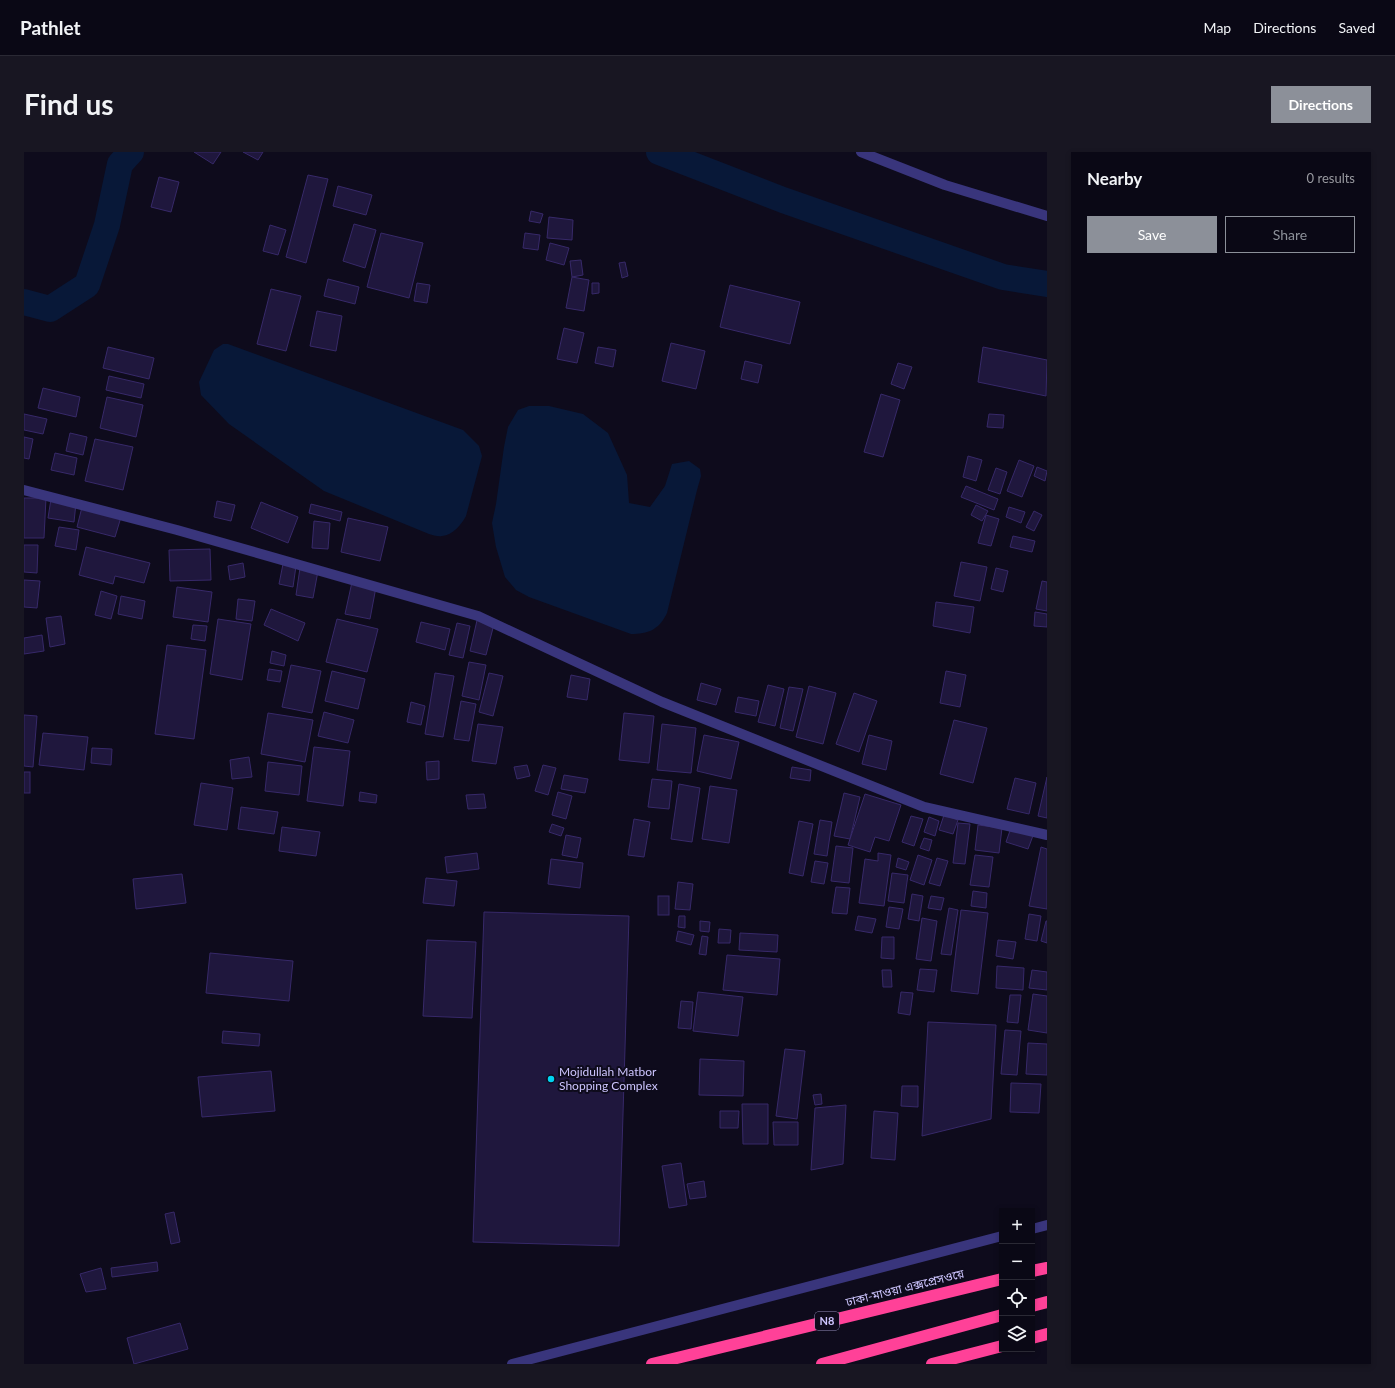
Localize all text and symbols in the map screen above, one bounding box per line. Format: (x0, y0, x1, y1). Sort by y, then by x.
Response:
text: Pathlet (20, 16, 81, 39)
text: Map (1204, 19, 1231, 36)
text: Directions (1253, 19, 1316, 36)
text: Saved (1338, 19, 1375, 36)
button: Directions (1271, 86, 1371, 123)
text: Find us (24, 87, 114, 121)
text: Nearby (1087, 168, 1142, 189)
text: 0 results (1307, 170, 1355, 186)
button: Save (1087, 216, 1217, 253)
button: Share (1225, 216, 1355, 253)
place label: Mojidullah Matbor Shopping Complex (559, 1064, 658, 1093)
marker: Mojidullah Matbor Shopping Complex (546, 1074, 556, 1084)
map controls (999, 1208, 1035, 1352)
button: + (999, 1208, 1035, 1244)
button: − (999, 1244, 1035, 1280)
street label: ঢাকা-মাওয়া এক্সপ্রেসওয়ে (843, 1265, 966, 1310)
button: locate (999, 1280, 1035, 1316)
road number: N8 (815, 1312, 839, 1330)
button: layers (999, 1316, 1035, 1352)

